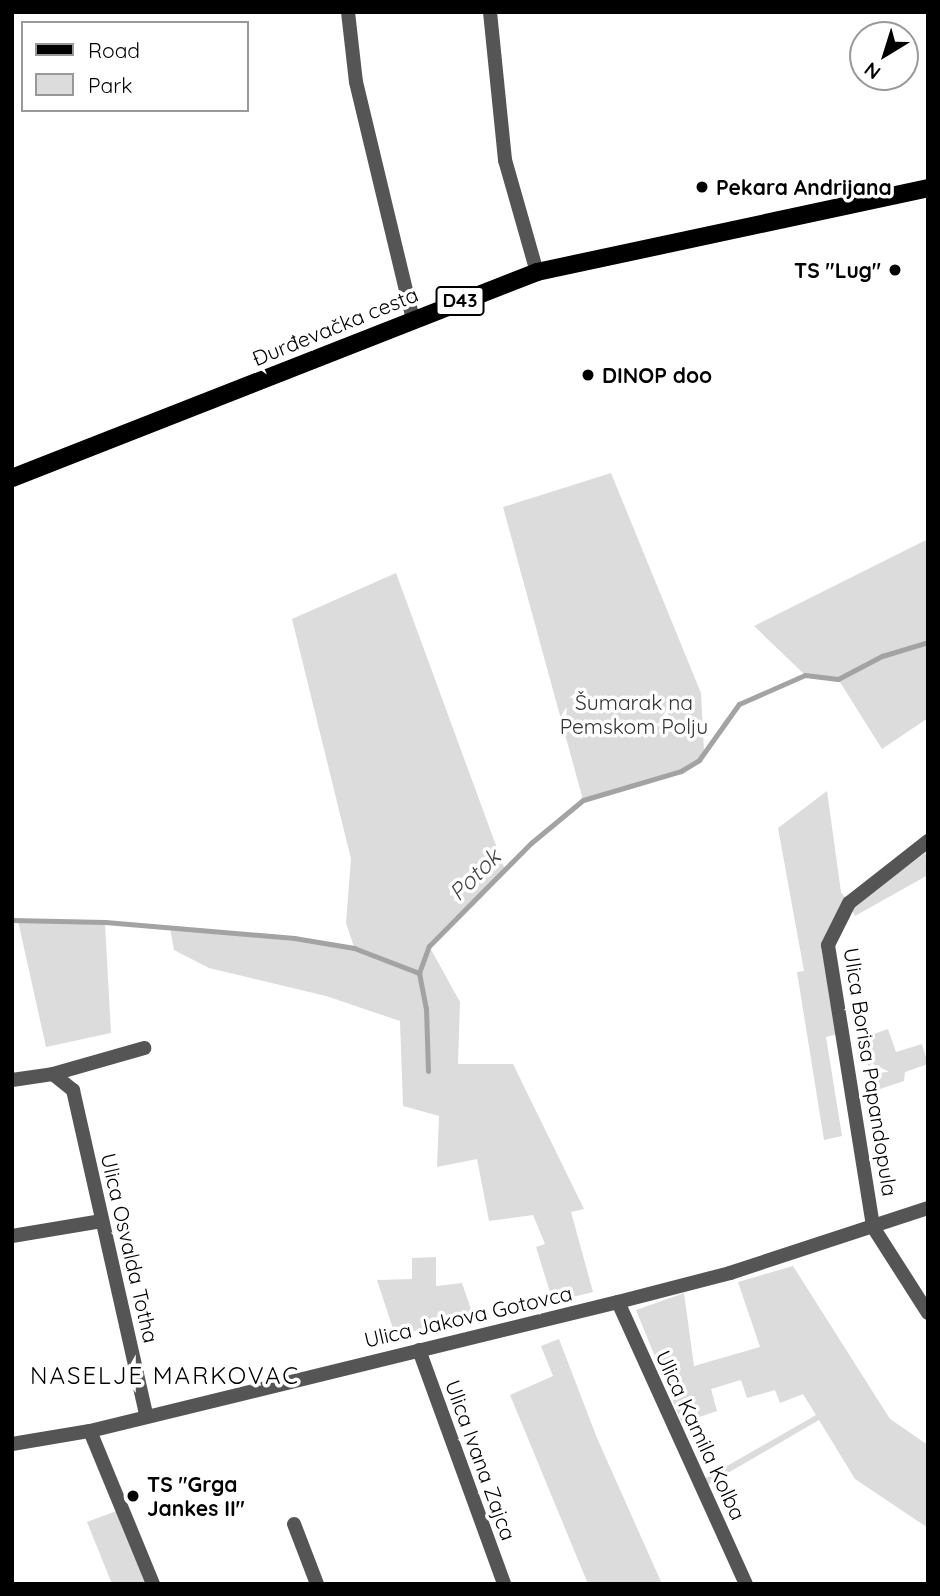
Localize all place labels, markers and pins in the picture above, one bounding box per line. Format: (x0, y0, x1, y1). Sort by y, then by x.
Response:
place label: Pekara Andrijana (716, 174, 892, 200)
marker: Pekara Andrijana (694, 179, 710, 195)
place label: TS "Lug" (794, 257, 881, 283)
marker: TS "Lug" (887, 262, 903, 278)
place label: DINOP doo (602, 362, 712, 388)
marker: DINOP doo (580, 367, 596, 383)
place label: TS "Grga Jankes II" (147, 1471, 245, 1521)
marker: TS "Grga Jankes II" (125, 1488, 141, 1504)

